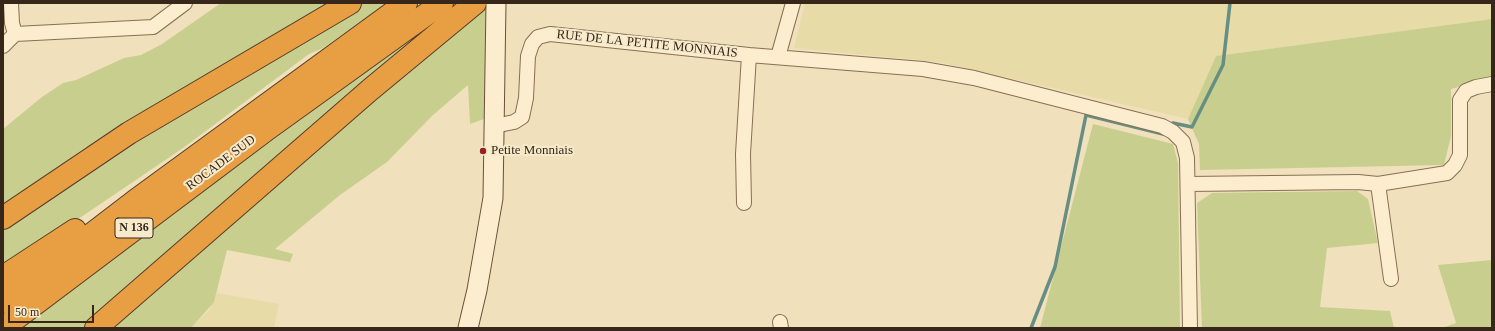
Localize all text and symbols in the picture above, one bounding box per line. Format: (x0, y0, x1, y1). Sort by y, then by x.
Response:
street label: RUE DE LA PETITE MONNIAIS (556, 27, 738, 61)
street label: ROCADE SUD (183, 132, 259, 194)
place label: Petite Monniais (491, 143, 573, 159)
marker: Petite Monniais (478, 146, 488, 156)
road number: N 136 (115, 218, 153, 238)
scale bar (10, 297, 96, 323)
text: 50 m (15, 305, 39, 319)

